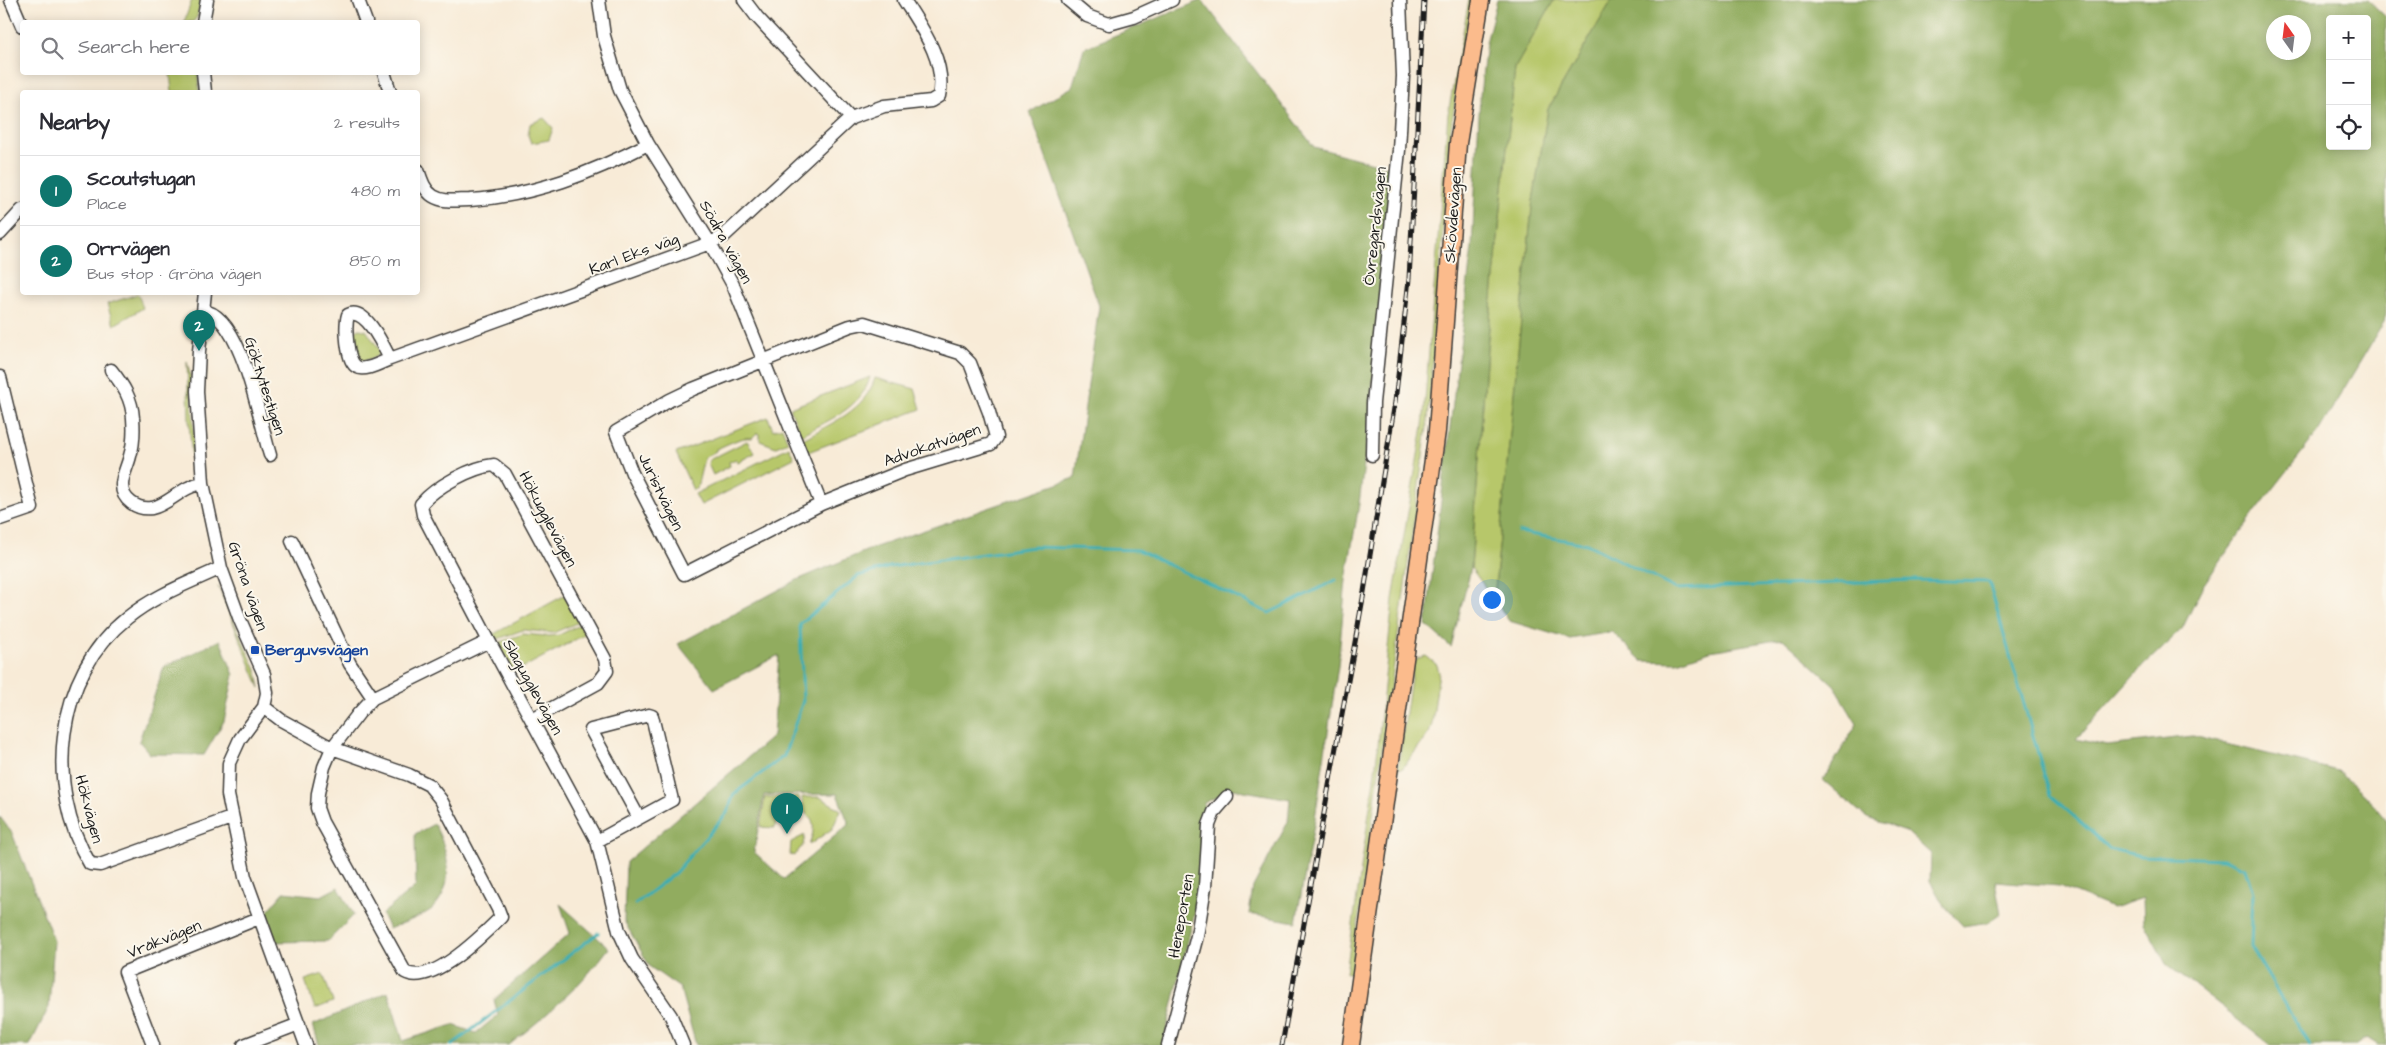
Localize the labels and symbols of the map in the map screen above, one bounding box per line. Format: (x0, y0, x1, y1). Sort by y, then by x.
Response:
north arrow (2266, 15, 2311, 60)
street label: Övregårdsvägen (1358, 166, 1393, 287)
street label: Skövdevägen (1439, 167, 1468, 264)
street label: Södra vägen (693, 196, 758, 288)
street label: Karl Eks väg (586, 228, 682, 281)
pin: 2 (183, 310, 215, 351)
street label: Göktytestigen (238, 334, 291, 438)
street label: Advokatvägen (880, 418, 984, 473)
street label: Juristvägen (632, 450, 689, 535)
street label: Hökugglevägen (513, 467, 583, 571)
street label: Gröna vägen (222, 539, 274, 634)
your location (1479, 587, 1505, 613)
street label: Slagugglevägen (497, 635, 568, 739)
place label: Berguvsvägen (265, 639, 368, 663)
marker: Berguvsvägen (249, 644, 261, 656)
street label: Hökvägen (68, 772, 109, 846)
pin: 1 (771, 793, 803, 834)
street label: Heneporten (1163, 872, 1199, 960)
street label: Vråkvägen (124, 914, 205, 965)

